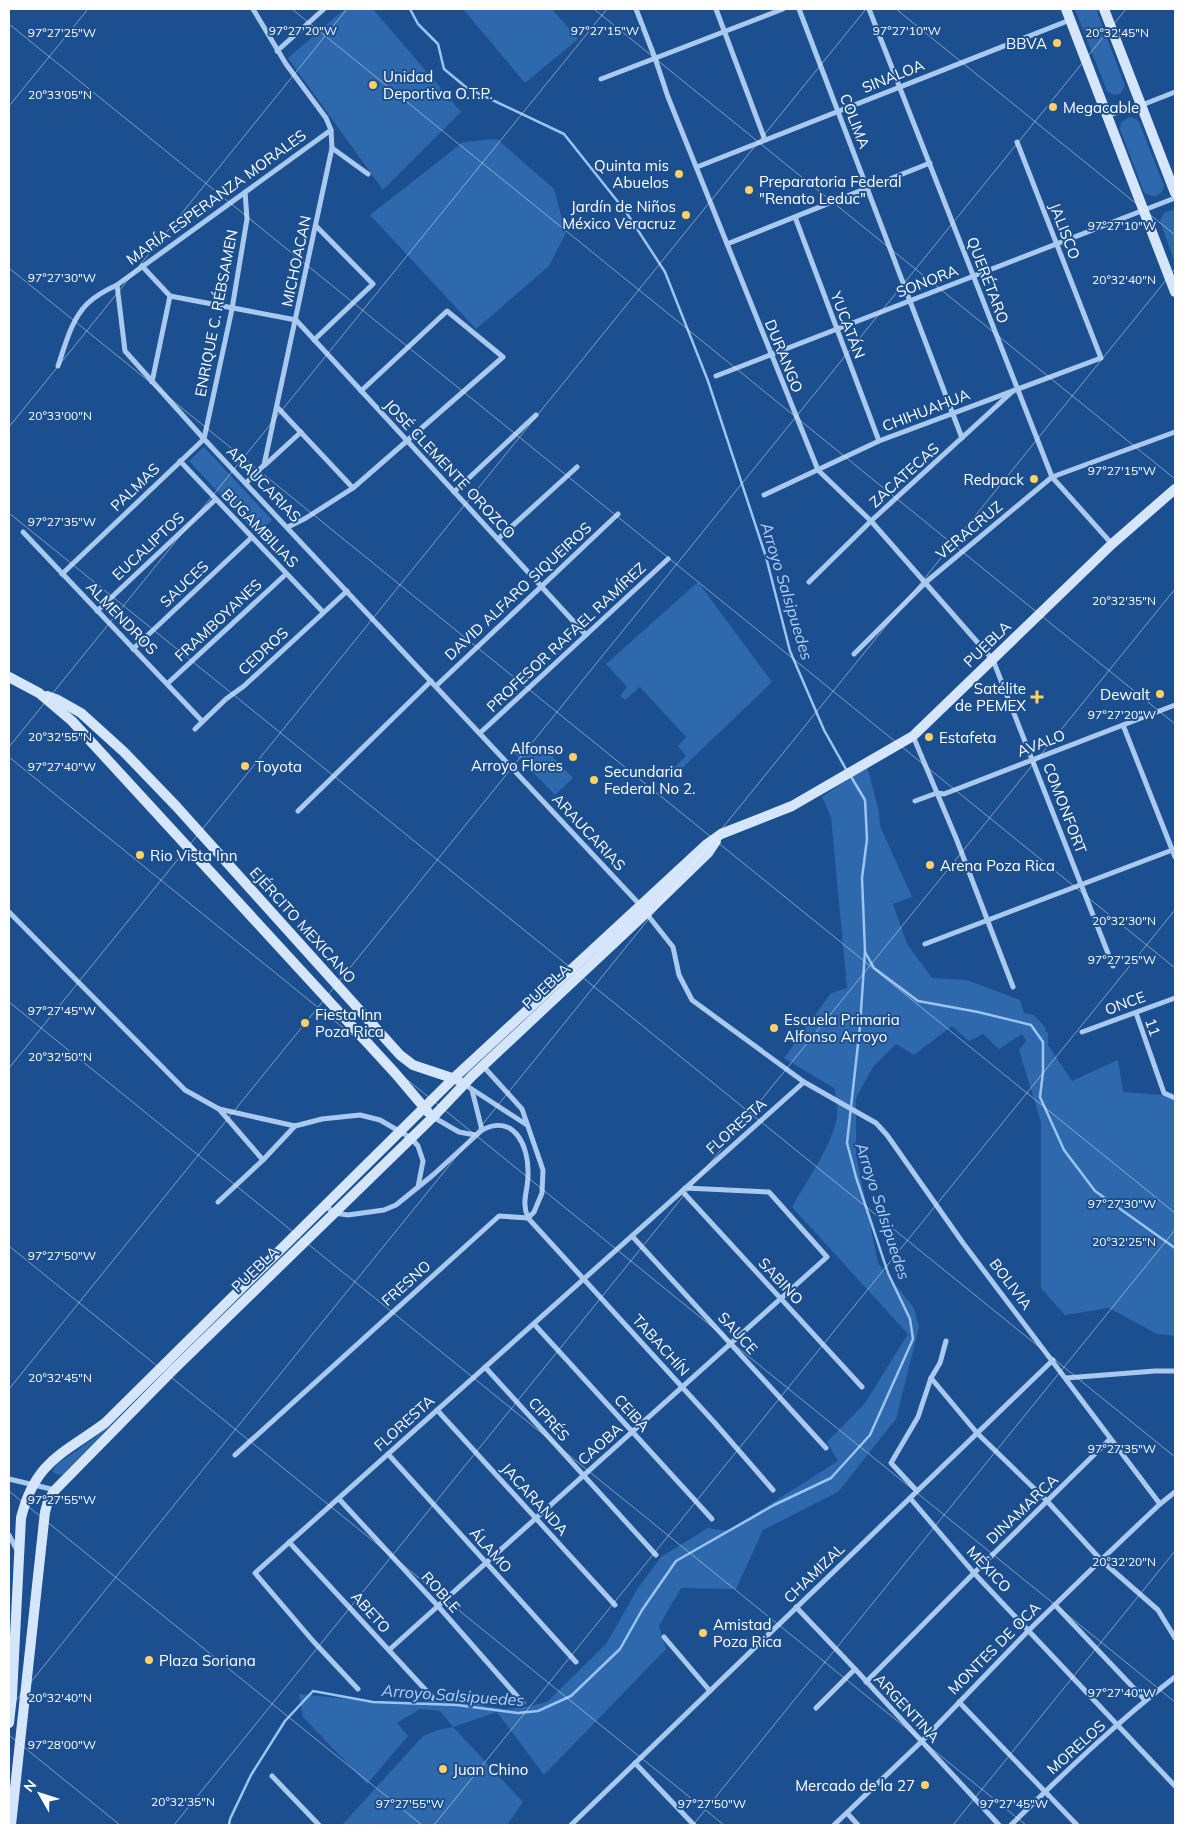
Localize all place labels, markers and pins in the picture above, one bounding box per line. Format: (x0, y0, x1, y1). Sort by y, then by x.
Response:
place label: BBVA (1006, 34, 1047, 53)
marker: BBVA (1051, 37, 1063, 49)
place label: Unidad Deportiva O.T.P. (383, 67, 493, 103)
marker: Unidad Deportiva O.T.P. (367, 79, 379, 91)
place label: Megacable (1063, 98, 1139, 117)
marker: Megacable (1047, 101, 1059, 113)
place label: Quinta mis Abuelos (594, 156, 669, 192)
marker: Quinta mis Abuelos (673, 168, 685, 180)
place label: Preparatoria Federal "Renato Leduc" (759, 172, 902, 208)
marker: Preparatoria Federal "Renato Leduc" (743, 184, 755, 196)
place label: Jardín de Niños México Veracruz (562, 197, 676, 233)
marker: Jardín de Niños México Veracruz (680, 209, 692, 221)
place label: Redpack (963, 470, 1024, 489)
marker: Redpack (1028, 473, 1040, 485)
place label: Satélite de PEMEX (955, 679, 1026, 715)
place label: Dewalt (1100, 685, 1150, 704)
marker: Dewalt (1154, 688, 1166, 700)
marker: Satélite de PEMEX (1030, 690, 1044, 704)
place label: Estafeta (939, 728, 997, 747)
marker: Estafeta (923, 731, 935, 743)
place label: Alfonso Arroyo Flores (471, 739, 563, 775)
marker: Alfonso Arroyo Flores (567, 751, 579, 763)
place label: Toyota (255, 757, 302, 776)
marker: Toyota (239, 760, 251, 772)
place label: Secundaria Federal No 2. (604, 762, 695, 798)
marker: Secundaria Federal No 2. (588, 774, 600, 786)
place label: Rio Vista Inn (150, 846, 237, 865)
marker: Rio Vista Inn (134, 849, 146, 861)
place label: Arena Poza Rica (940, 856, 1055, 875)
marker: Arena Poza Rica (924, 859, 936, 871)
place label: Fiesta Inn Poza Rica (315, 1005, 384, 1041)
place label: Escuela Primaria Alfonso Arroyo (784, 1010, 900, 1046)
marker: Fiesta Inn Poza Rica (299, 1017, 311, 1029)
marker: Escuela Primaria Alfonso Arroyo (768, 1022, 780, 1034)
place label: Amistad Poza Rica (713, 1615, 782, 1651)
marker: Amistad Poza Rica (697, 1627, 709, 1639)
place label: Plaza Soriana (159, 1651, 256, 1670)
marker: Plaza Soriana (143, 1654, 155, 1666)
place label: Juan Chino (453, 1760, 528, 1779)
marker: Juan Chino (437, 1763, 449, 1775)
place label: Mercado de la 27 (795, 1776, 915, 1795)
marker: Mercado de la 27 (919, 1779, 931, 1791)

